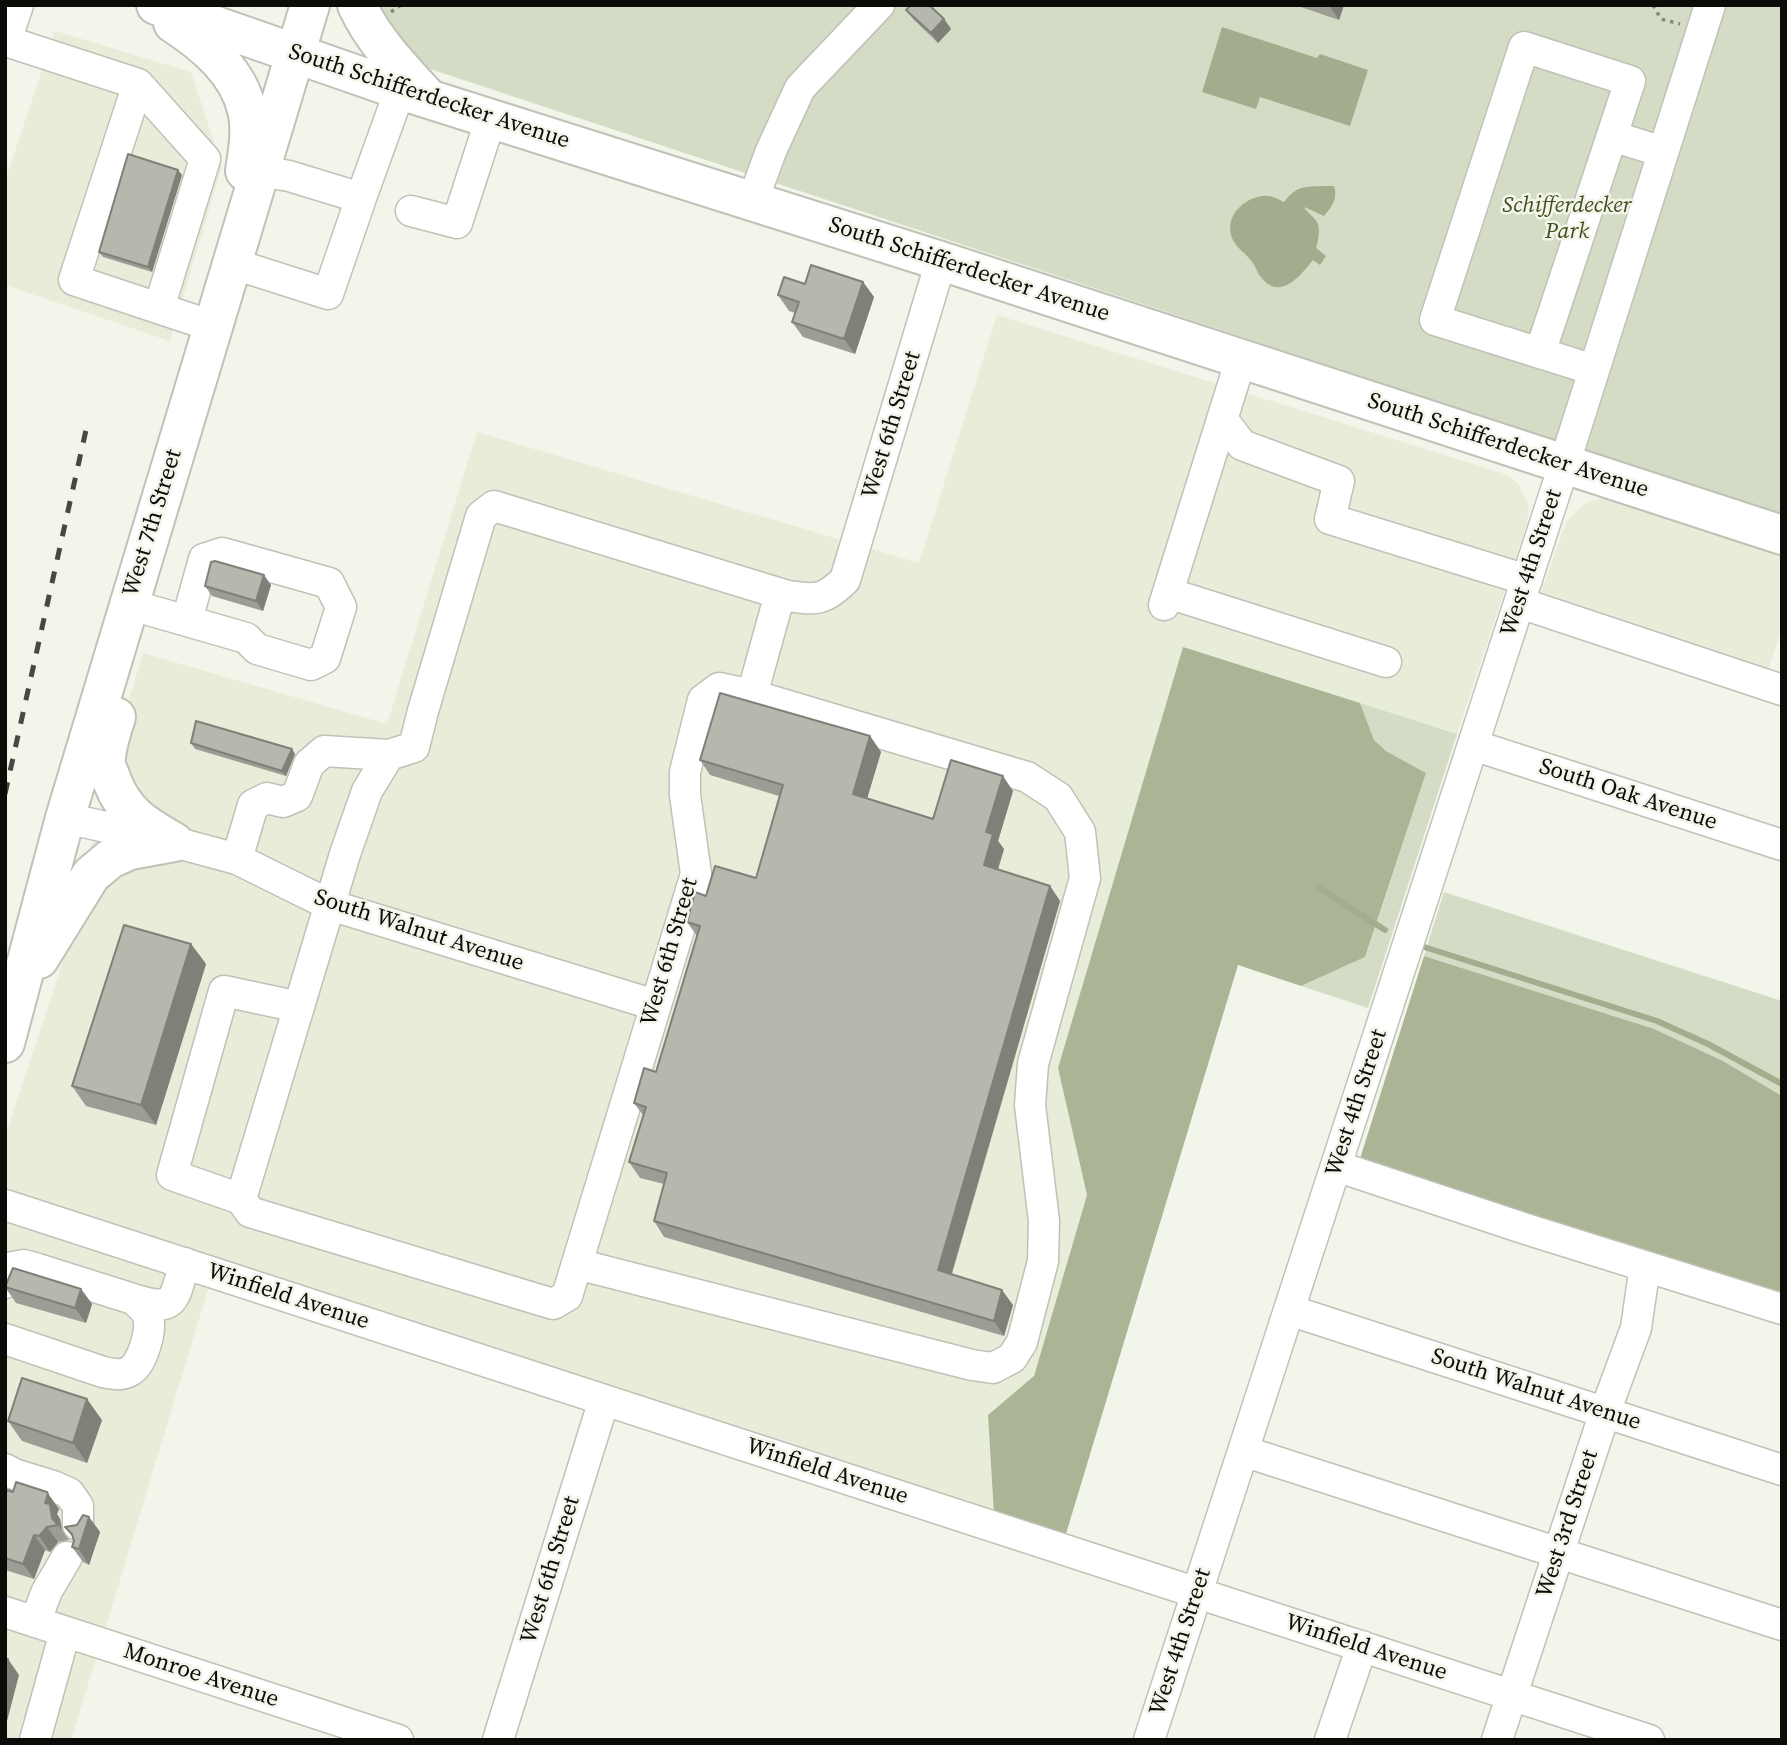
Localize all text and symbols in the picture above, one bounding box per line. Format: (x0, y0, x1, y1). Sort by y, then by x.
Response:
street label: South Schifferdecker Avenue (285, 38, 573, 156)
park label: Schifferdecker Park (1502, 192, 1632, 246)
street label: South Schifferdecker Avenue (825, 211, 1113, 329)
street label: West 6th Street (856, 348, 928, 502)
street label: South Schifferdecker Avenue (1364, 387, 1652, 505)
street label: West 7th Street (117, 446, 189, 600)
street label: West 4th Street (1495, 486, 1569, 640)
street label: South Oak Avenue (1535, 753, 1721, 837)
street label: West 6th Street (636, 875, 704, 1029)
street label: South Walnut Avenue (311, 884, 527, 978)
street label: West 4th Street (1320, 1026, 1394, 1180)
street label: Winfield Avenue (204, 1258, 372, 1336)
street label: South Walnut Avenue (1428, 1343, 1644, 1437)
street label: Winfield Avenue (743, 1433, 911, 1511)
street label: West 3rd Street (1531, 1447, 1605, 1601)
street label: West 6th Street (515, 1493, 587, 1647)
street label: West 4th Street (1144, 1565, 1218, 1719)
street label: Winfield Avenue (1282, 1609, 1450, 1687)
street label: Monroe Avenue (120, 1638, 282, 1714)

